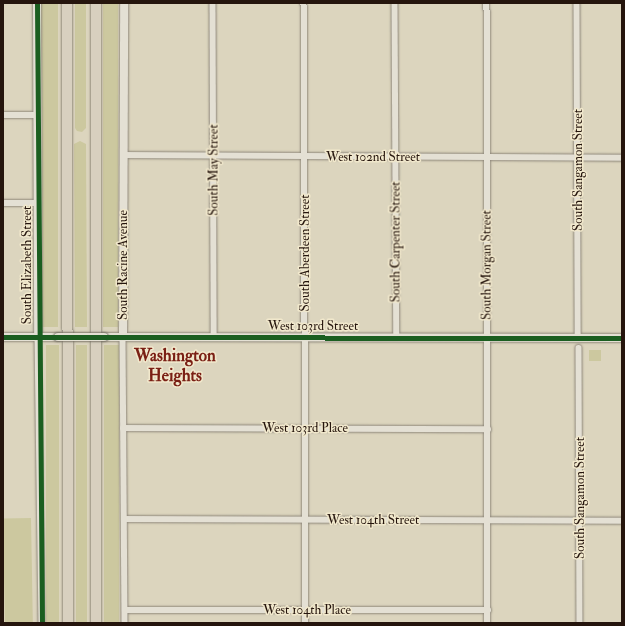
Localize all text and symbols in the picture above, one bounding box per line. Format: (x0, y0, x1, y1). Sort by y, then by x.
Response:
street label: South Sangamon Street (570, 109, 586, 231)
street label: South May Street (206, 124, 222, 216)
street label: West 102nd Street (326, 149, 420, 165)
street label: South Carpenter Street (388, 182, 404, 302)
street label: South Aberdeen Street (297, 195, 313, 311)
street label: South Elizabeth Street (19, 206, 35, 324)
street label: South Racine Avenue (115, 210, 131, 320)
street label: South Morgan Street (479, 210, 495, 320)
street label: West 103rd Street (268, 318, 358, 334)
district label: Washington Heights (134, 346, 216, 386)
street label: West 103rd Place (262, 420, 348, 436)
street label: South Sangamon Street (572, 437, 588, 559)
street label: West 104th Street (327, 512, 419, 528)
street label: West 104th Place (263, 602, 351, 618)

